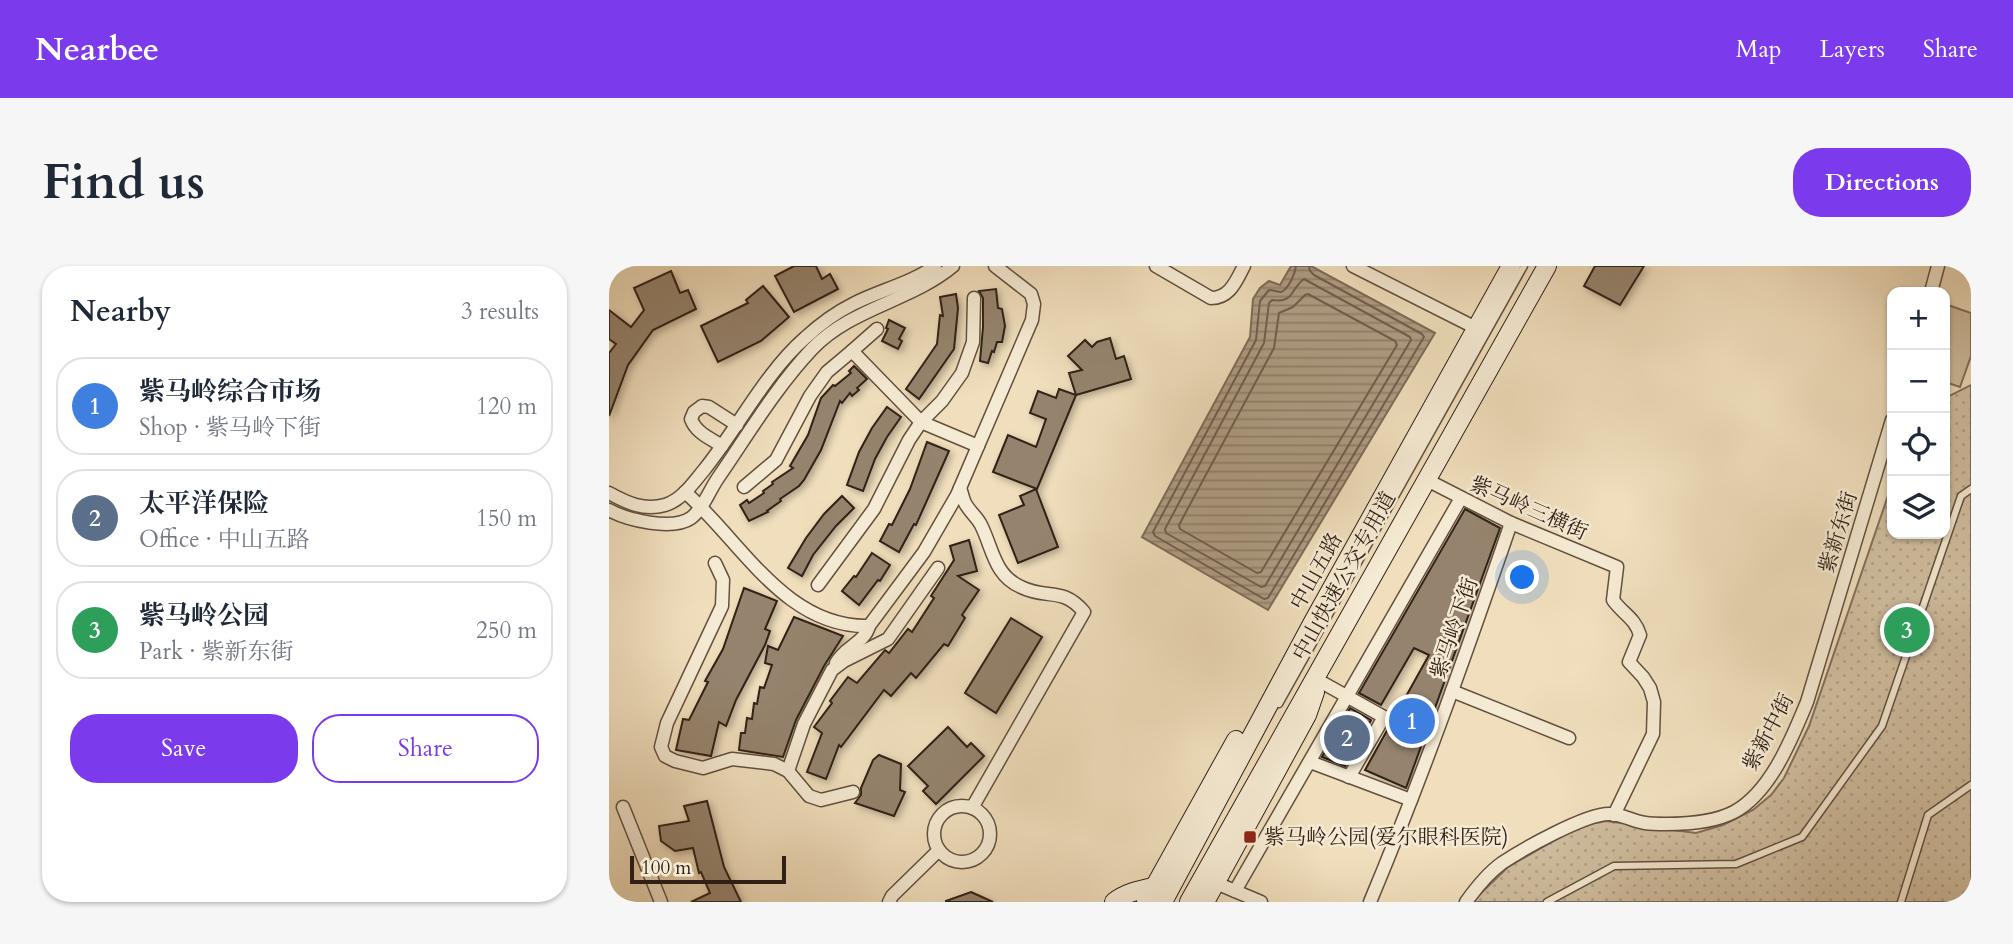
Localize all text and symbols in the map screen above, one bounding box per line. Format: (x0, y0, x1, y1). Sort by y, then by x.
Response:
text: Nearbee (35, 27, 159, 72)
text: Map (1736, 33, 1782, 66)
text: Layers (1820, 33, 1885, 66)
text: Share (1923, 33, 1978, 66)
button: Directions (1793, 148, 1971, 217)
text: Find us (42, 149, 205, 216)
map controls (1887, 287, 1950, 539)
button: + (1887, 287, 1950, 350)
text: Nearby (70, 291, 171, 332)
text: 3 results (461, 296, 539, 327)
button: − (1887, 350, 1950, 413)
text: 紫马岭综合市场 (139, 374, 321, 409)
text: 1 (89, 391, 101, 422)
text: 120 m (476, 391, 537, 422)
text: Shop · 紫马岭下街 (139, 412, 321, 443)
button: locate (1887, 413, 1950, 476)
street label: 紫马岭三横街 (1465, 470, 1592, 547)
button: layers (1887, 476, 1950, 539)
text: 太平洋保险 (139, 486, 269, 521)
street label: 中山快速公交专用道 (1286, 487, 1403, 666)
street label: 紫新东街 (1812, 488, 1865, 577)
text: 2 (89, 503, 101, 534)
text: 150 m (476, 503, 537, 534)
text: Office · 中山五路 (139, 524, 310, 555)
street label: 中山五路 (1283, 527, 1349, 615)
your location (1505, 560, 1539, 594)
street label: 紫马岭下街 (1424, 574, 1485, 683)
text: 紫马岭公园 (139, 598, 269, 633)
pin: 3 (1884, 604, 1930, 656)
text: 3 (89, 615, 101, 646)
text: 250 m (476, 615, 537, 646)
text: Park · 紫新东街 (139, 636, 293, 667)
street label: 紫新中街 (1736, 688, 1801, 776)
pin: 1 (1389, 695, 1435, 747)
pin: 2 (1324, 712, 1370, 764)
button: Save (70, 714, 298, 783)
button: Share (312, 714, 539, 783)
place label: 紫马岭公园(爱尔眼科医院) (1264, 823, 1508, 852)
marker: 紫马岭公园(爱尔眼科医院) (1242, 829, 1258, 845)
scale bar (630, 853, 786, 885)
text: 100 m (641, 855, 691, 881)

